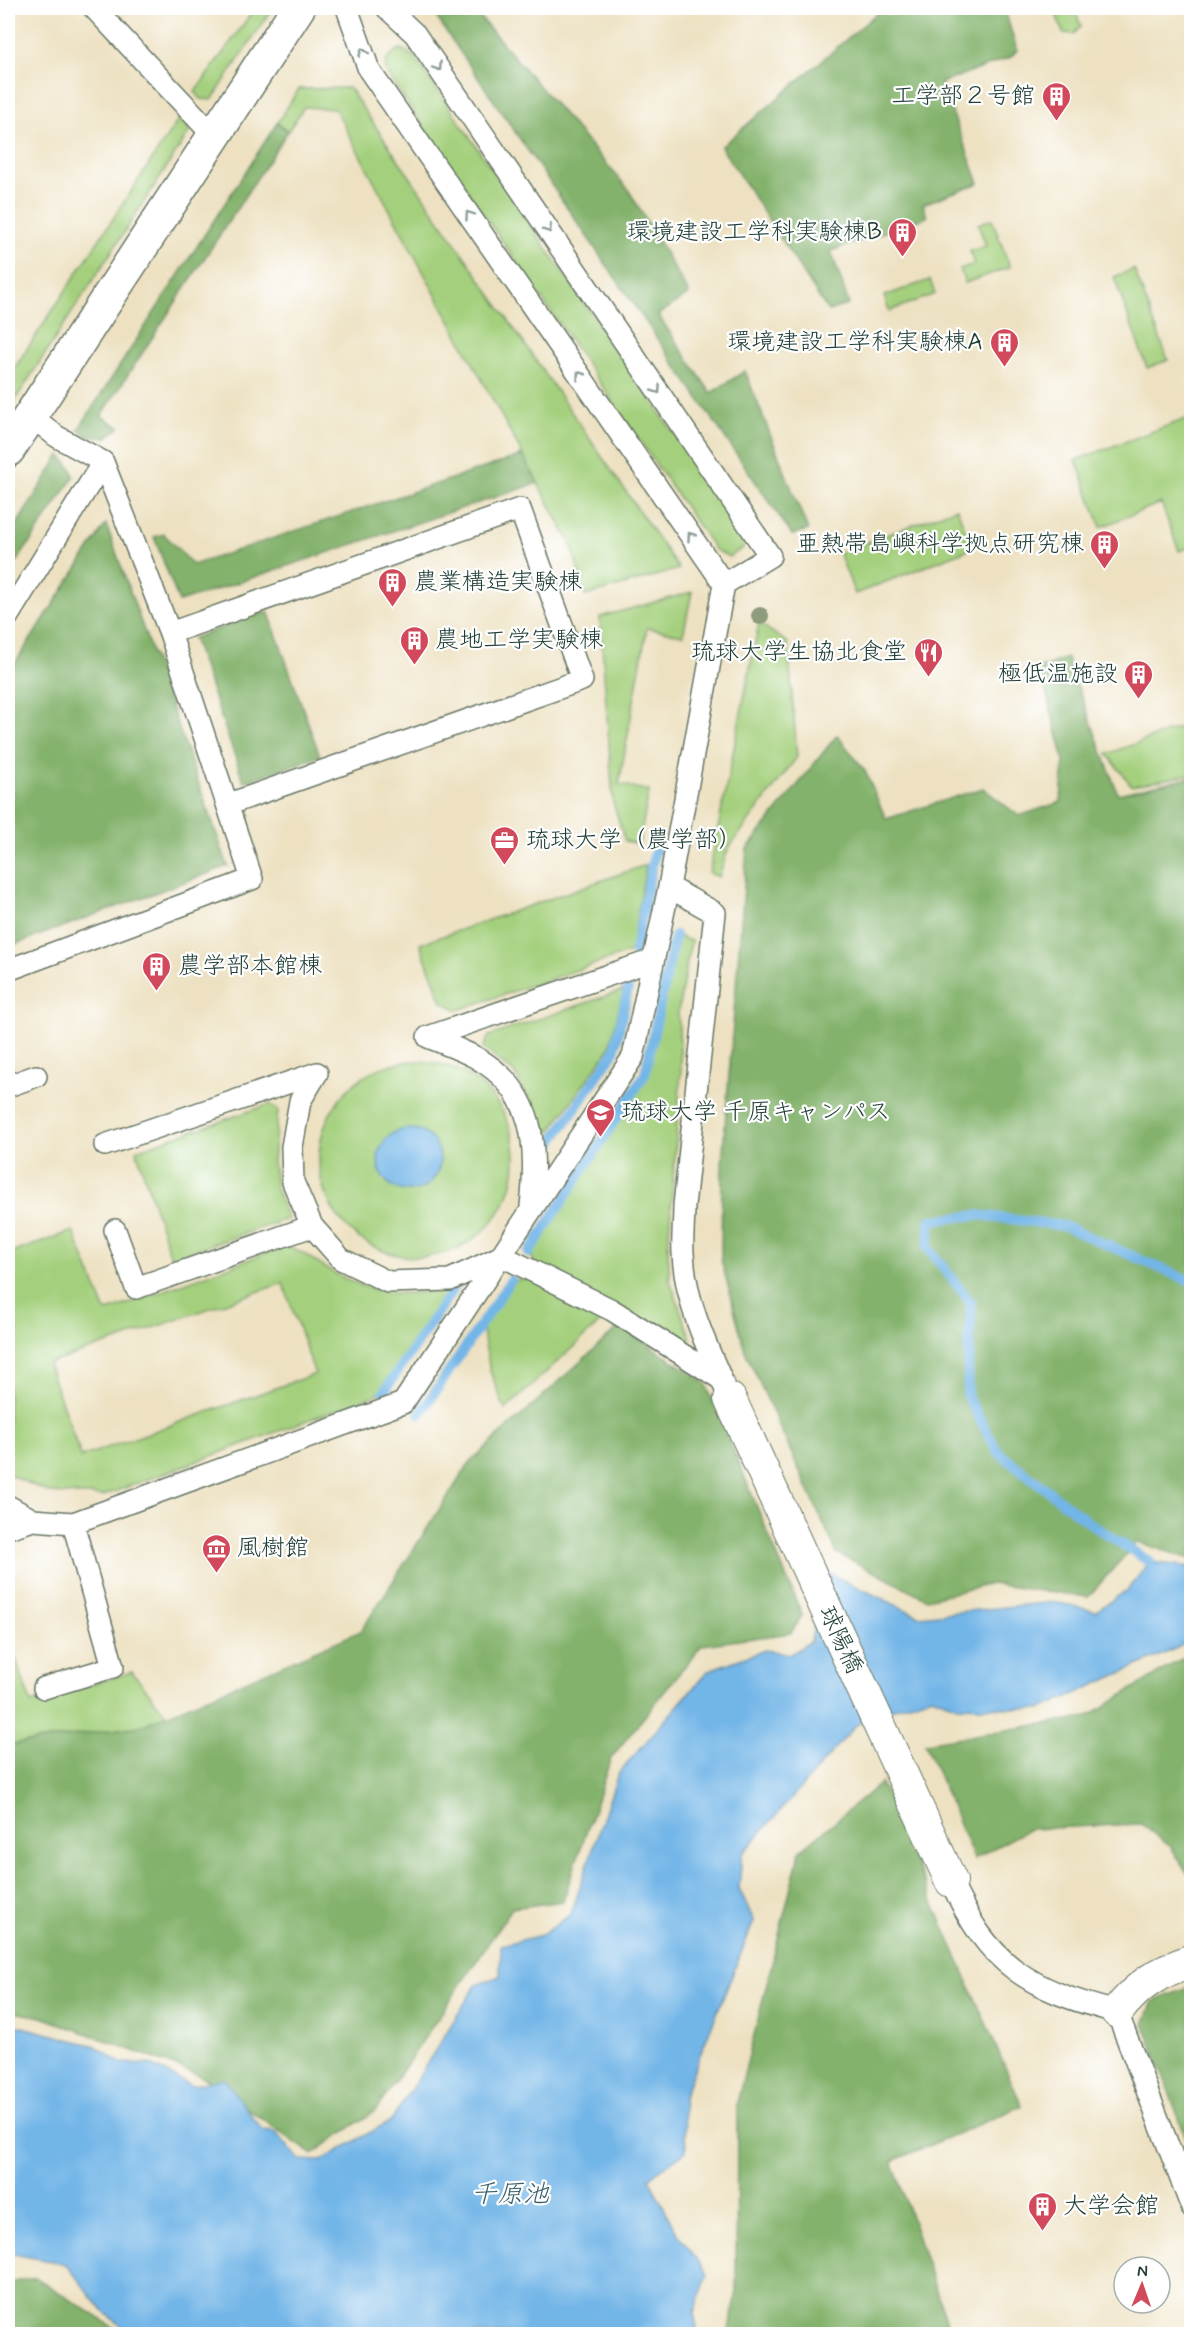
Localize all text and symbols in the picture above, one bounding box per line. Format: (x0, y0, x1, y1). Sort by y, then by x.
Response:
one-way arrow (357, 47, 370, 58)
one-way arrow (431, 61, 442, 72)
building icon: 工学部２号館 (1040, 80, 1072, 122)
place label: 工学部２号館 (891, 81, 1035, 112)
one-way arrow (465, 211, 476, 222)
building icon: 環境建設工学科実験棟B (887, 216, 919, 258)
place label: 環境建設工学科実験棟B (627, 217, 882, 248)
one-way arrow (541, 222, 552, 233)
building icon: 環境建設工学科実験棟A (988, 326, 1020, 368)
place label: 環境建設工学科実験棟A (727, 327, 983, 358)
one-way arrow (576, 371, 587, 382)
one-way arrow (650, 383, 661, 394)
building icon: 亜熱帯島嶼科学拠点研究棟 (1089, 528, 1121, 570)
place label: 亜熱帯島嶼科学拠点研究棟 (796, 529, 1084, 560)
one-way arrow (687, 531, 698, 542)
building icon: 農業構造実験棟 (377, 566, 409, 608)
place label: 農業構造実験棟 (414, 567, 582, 598)
building icon: 農地工学実験棟 (398, 624, 430, 666)
place label: 農地工学実験棟 (435, 625, 603, 656)
restaurant icon: 琉球大学生協北食堂 (912, 636, 944, 678)
place label: 琉球大学生協北食堂 (691, 637, 907, 668)
building icon: 極低温施設 (1123, 658, 1155, 700)
place label: 極低温施設 (998, 659, 1118, 690)
office icon: 琉球大学（農学部） (489, 824, 521, 866)
place label: 琉球大学（農学部） (526, 825, 742, 856)
building icon: 農学部本館棟 (141, 950, 173, 992)
place label: 農学部本館棟 (178, 951, 322, 982)
school or university icon: 琉球大学 千原キャンパス (584, 1096, 616, 1138)
place label: 琉球大学 千原キャンパス (621, 1097, 891, 1128)
museum icon: 風樹館 (200, 1532, 232, 1574)
place label: 風樹館 (237, 1533, 309, 1564)
street label: 球陽橋 (811, 1601, 869, 1679)
water label: 千原池 (471, 2178, 550, 2212)
building icon: 大学会館 (1026, 2190, 1058, 2232)
place label: 大学会館 (1063, 2191, 1159, 2222)
north arrow (1112, 2255, 1172, 2315)
text: N (1137, 2261, 1148, 2282)

